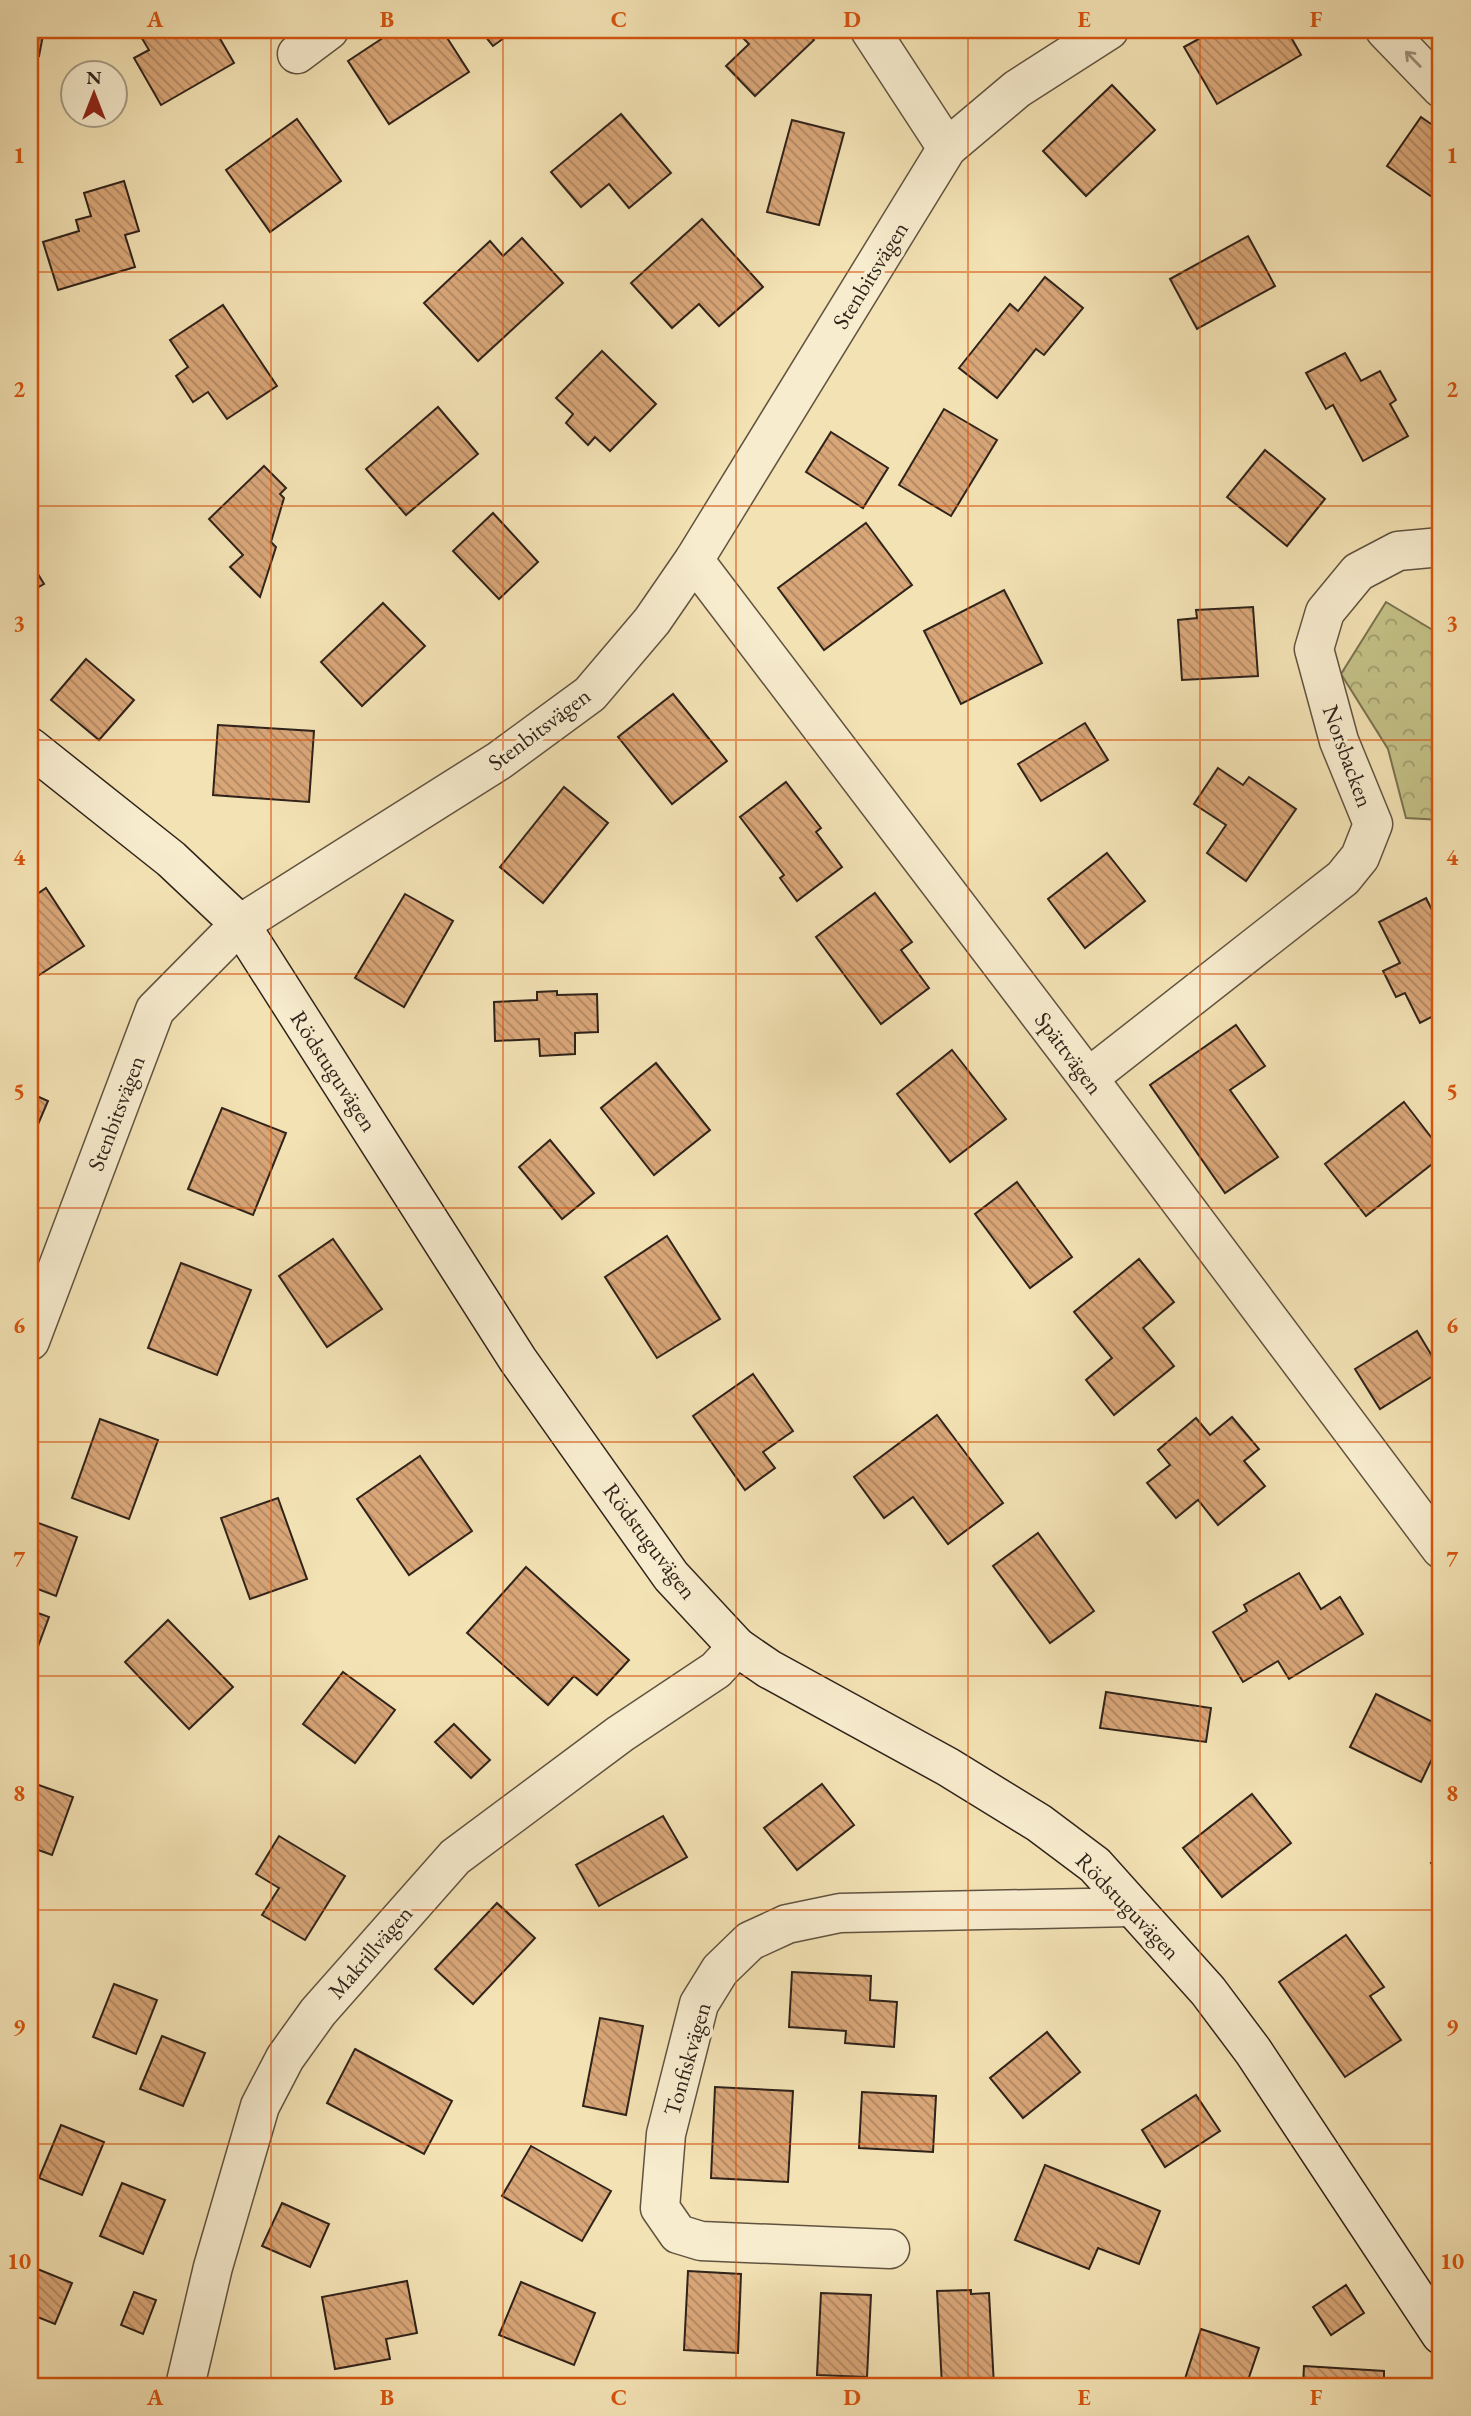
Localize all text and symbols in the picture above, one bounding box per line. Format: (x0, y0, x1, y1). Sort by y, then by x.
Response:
text: A (146, 4, 164, 34)
text: B (380, 4, 394, 34)
text: C (611, 4, 627, 34)
text: D (843, 4, 861, 34)
text: E (1077, 4, 1091, 34)
text: F (1310, 4, 1323, 34)
one-way arrow (1405, 51, 1422, 68)
north arrow (60, 60, 130, 130)
text: N (86, 65, 102, 90)
text: 1 (13, 140, 25, 170)
text: 1 (1446, 140, 1458, 170)
street label: Stenbitsvägen (825, 216, 915, 334)
text: 2 (13, 374, 25, 404)
text: 2 (1446, 374, 1458, 404)
text: 3 (13, 608, 25, 638)
text: 3 (1446, 608, 1458, 638)
street label: Stenbitsvägen (482, 681, 596, 777)
street label: Norsbacken (1316, 701, 1380, 811)
text: 4 (13, 842, 26, 872)
text: 4 (1446, 842, 1459, 872)
street label: Rödstuguvägen (284, 1005, 384, 1137)
street label: Spättvägen (1028, 1006, 1110, 1100)
street label: Stenbitsvägen (80, 1051, 152, 1175)
text: 5 (13, 1076, 25, 1106)
text: 5 (1446, 1076, 1458, 1106)
text: 6 (13, 1310, 25, 1340)
text: 6 (1446, 1310, 1458, 1340)
street label: Rödstuguvägen (596, 1477, 704, 1605)
text: 7 (13, 1544, 26, 1574)
text: 7 (1446, 1544, 1459, 1574)
text: 8 (13, 1778, 25, 1808)
text: 8 (1446, 1778, 1458, 1808)
street label: Rödstuguvägen (1069, 1846, 1187, 1966)
street label: Makrillvägen (321, 1899, 419, 2005)
street label: Tonfiskvägen (656, 1999, 718, 2119)
text: 9 (13, 2012, 25, 2042)
text: 9 (1446, 2012, 1458, 2042)
text: 10 (7, 2246, 31, 2276)
text: 10 (1440, 2246, 1464, 2276)
text: A (146, 2382, 164, 2412)
text: B (380, 2382, 394, 2412)
text: C (611, 2382, 627, 2412)
text: D (843, 2382, 861, 2412)
text: E (1077, 2382, 1091, 2412)
text: F (1310, 2382, 1323, 2412)

